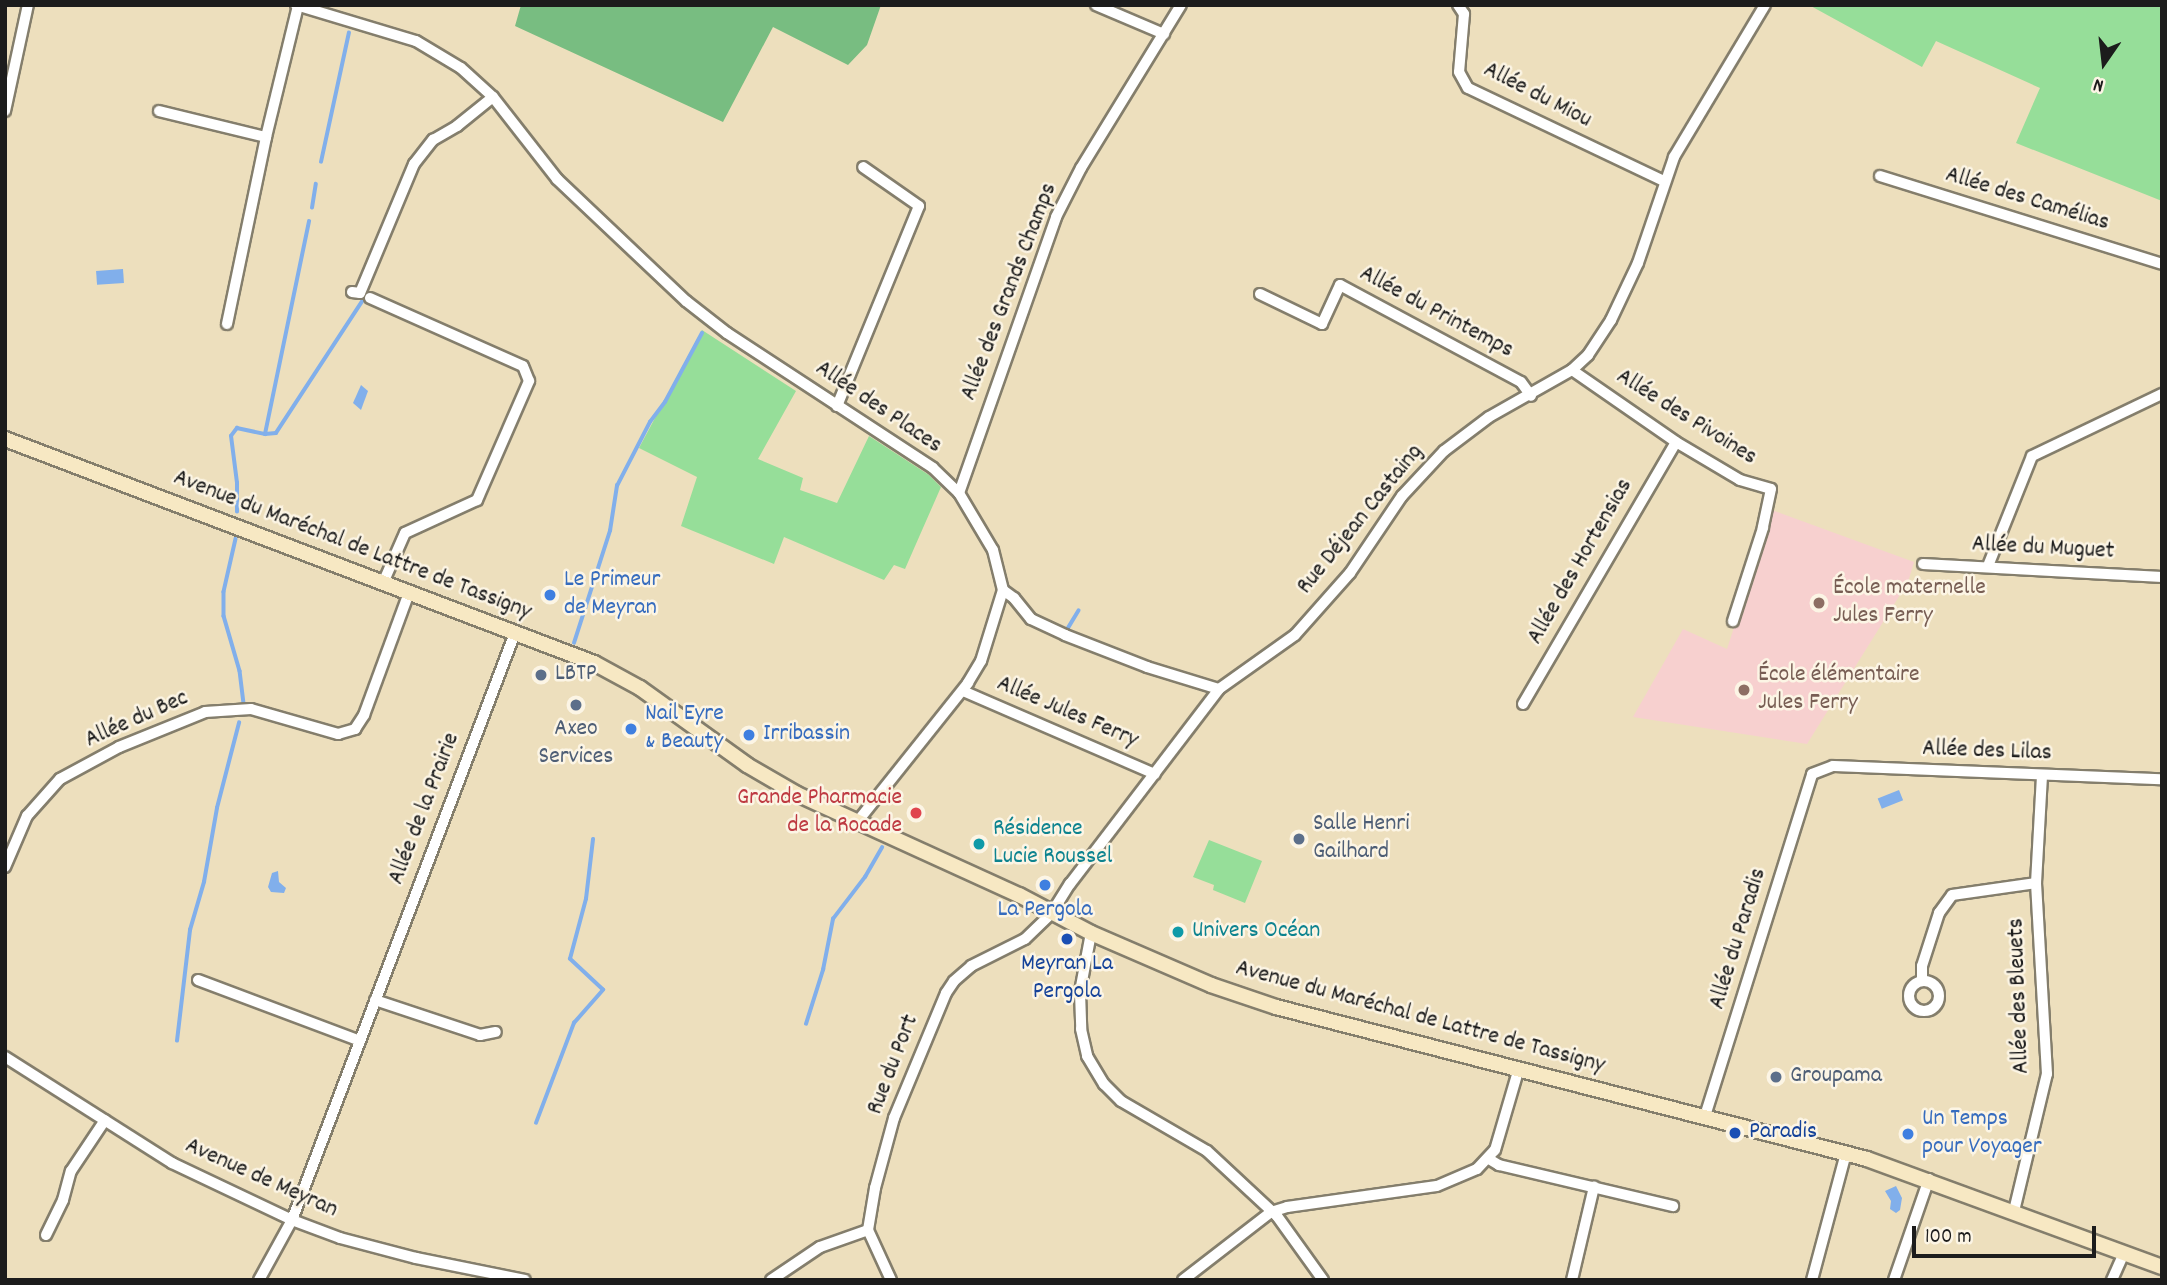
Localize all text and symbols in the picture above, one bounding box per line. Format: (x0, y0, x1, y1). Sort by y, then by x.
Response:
north arrow (2069, 28, 2139, 98)
street label: Allée du Miou (1478, 56, 1596, 136)
text: N (2091, 70, 2107, 98)
street label: Allée des Camélias (1942, 161, 2112, 239)
street label: Allée des Grands Champs (955, 179, 1065, 405)
street label: Allée du Printemps (1354, 260, 1518, 366)
street label: Allée des Places (809, 355, 947, 461)
street label: Allée des Pivoines (1610, 363, 1762, 473)
street label: Rue Déjean Castaing (1292, 439, 1430, 601)
street label: Avenue du Maréchal de Lattre de Tassigny (169, 464, 535, 628)
street label: Allée des Hortensias (1522, 474, 1640, 650)
street label: Allée du Muguet (1971, 531, 2115, 567)
place label: Le Primeur de Meyran (564, 567, 660, 623)
place label: École maternelle Jules Ferry (1833, 575, 1986, 631)
marker: Le Primeur de Meyran (542, 587, 558, 603)
marker: École maternelle Jules Ferry (1811, 595, 1827, 611)
place label: LBTP (555, 661, 597, 689)
place label: École élémentaire Jules Ferry (1758, 662, 1919, 718)
marker: LBTP (533, 667, 549, 683)
street label: Allée Jules Ferry (992, 670, 1142, 756)
marker: École élémentaire Jules Ferry (1736, 682, 1752, 698)
street label: Allée du Bec (81, 685, 193, 755)
marker: Axeo Services (568, 697, 584, 713)
place label: Nail Eyre & Beauty (645, 701, 724, 757)
place label: Axeo Services (539, 716, 613, 772)
marker: Nail Eyre & Beauty (623, 721, 639, 737)
place label: Irribassin (763, 721, 850, 749)
marker: Irribassin (741, 727, 757, 743)
street label: Allée de la Prairie (383, 729, 467, 889)
street label: Allée des Lilas (1922, 735, 2052, 769)
place label: Grande Pharmacie de la Rocade (737, 785, 902, 841)
marker: Grande Pharmacie de la Rocade (908, 805, 924, 821)
place label: Salle Henri Gailhard (1313, 811, 1410, 867)
place label: Résidence Lucie Roussel (993, 816, 1112, 872)
marker: Salle Henri Gailhard (1291, 831, 1307, 847)
marker: Résidence Lucie Roussel (971, 836, 987, 852)
street label: Allée du Paradis (1704, 865, 1774, 1013)
marker: La Pergola (1037, 877, 1053, 893)
place label: La Pergola (997, 897, 1093, 925)
place label: Univers Océan (1192, 918, 1320, 946)
street label: Allée des Bleuets (2003, 918, 2037, 1074)
marker: Univers Océan (1170, 924, 1186, 940)
marker: Meyran La Pergola (1059, 931, 1075, 947)
place label: Meyran La Pergola (1021, 951, 1113, 1007)
street label: Avenue du Maréchal de Lattre de Tassigny (1232, 955, 1608, 1081)
street label: Rue du Port (862, 1011, 926, 1119)
place label: Groupama (1790, 1063, 1882, 1091)
marker: Groupama (1768, 1069, 1784, 1085)
place label: Un Temps pour Voyager (1922, 1106, 2042, 1162)
place label: Paradis (1749, 1119, 1817, 1147)
marker: Paradis (1727, 1125, 1743, 1141)
marker: Un Temps pour Voyager (1900, 1126, 1916, 1142)
street label: Avenue de Meyran (180, 1132, 342, 1226)
scale bar (1915, 1212, 2099, 1256)
text: 100 m (1925, 1223, 1972, 1253)

